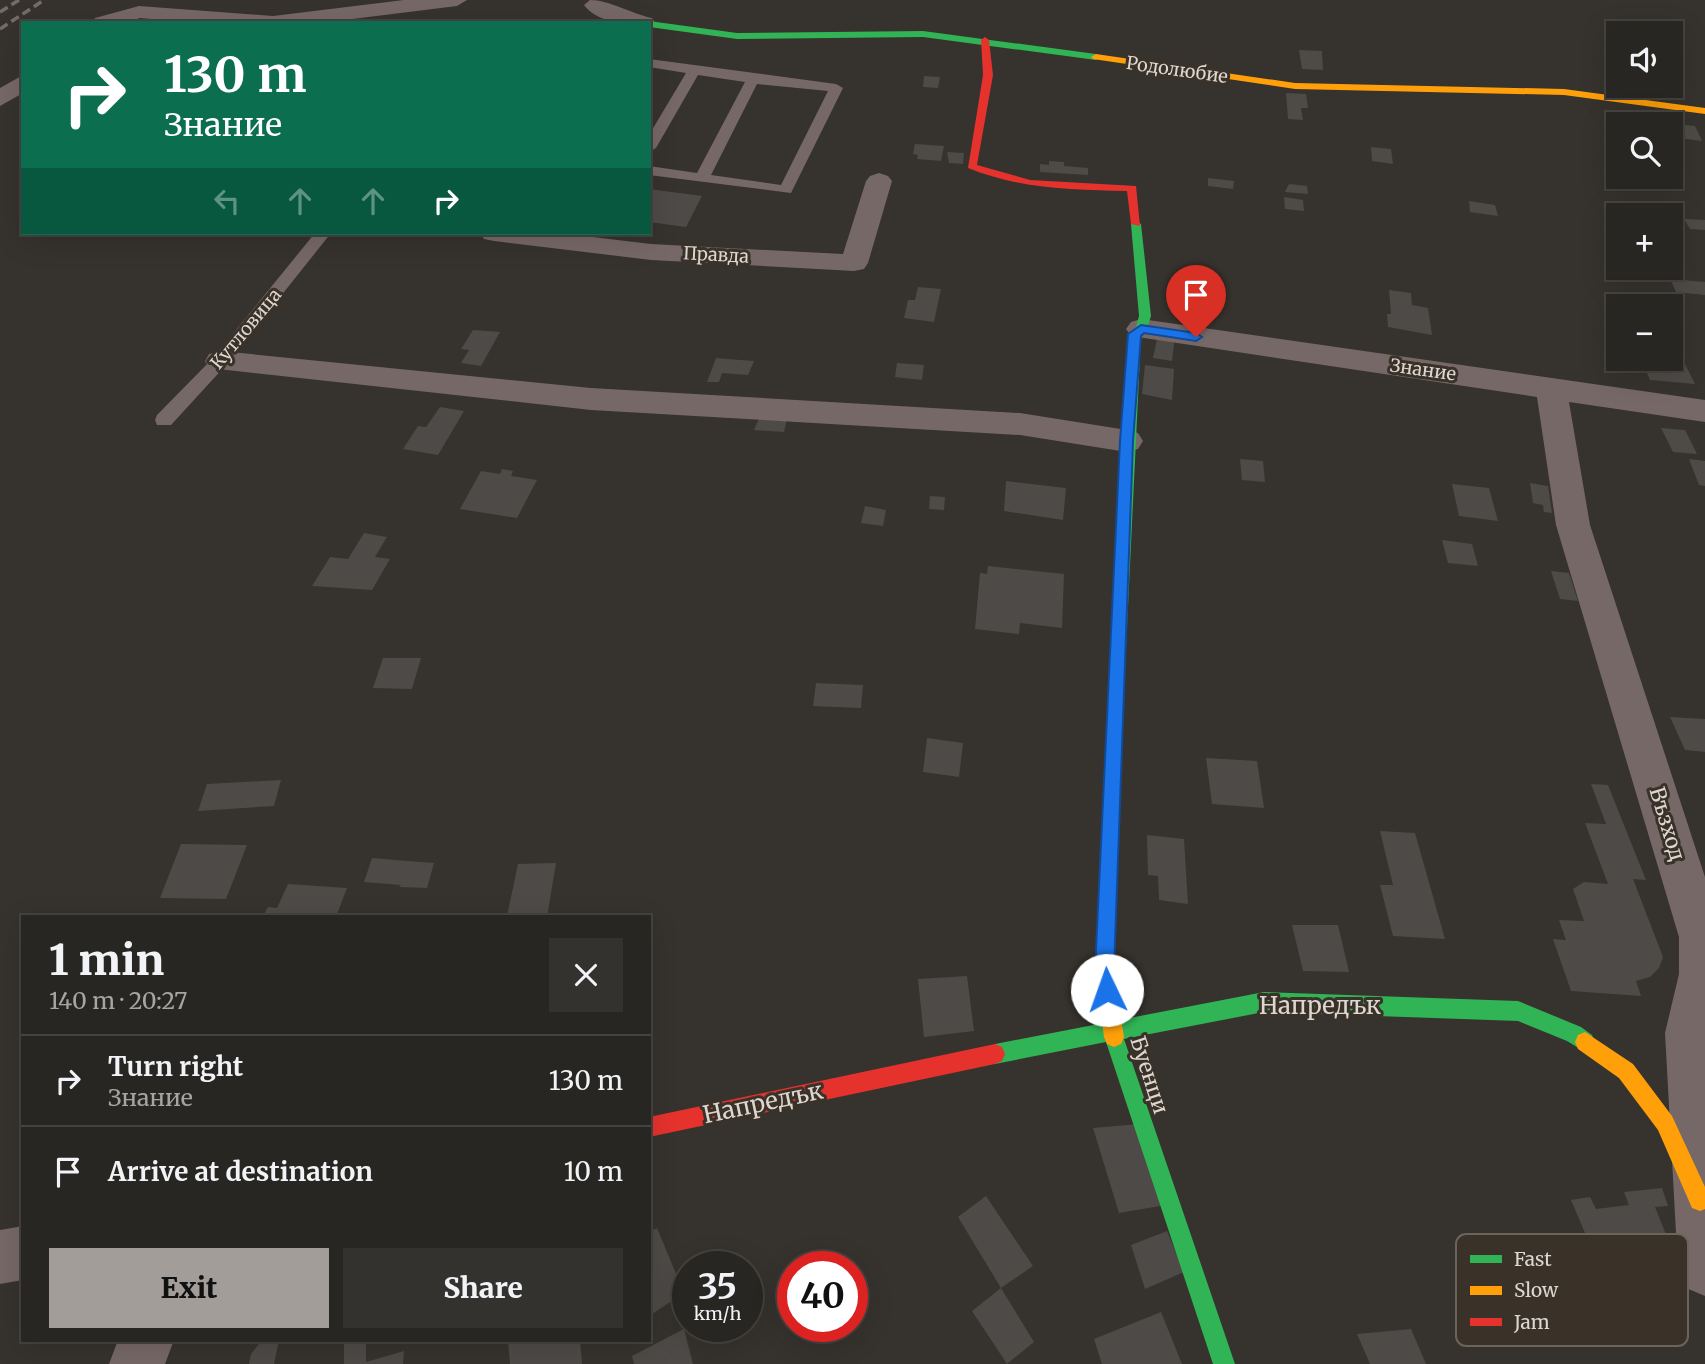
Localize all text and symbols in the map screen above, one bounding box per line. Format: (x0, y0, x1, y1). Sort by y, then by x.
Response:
map controls (1606, 21, 1683, 371)
button: sound (1606, 21, 1683, 98)
text: 130 m (164, 44, 307, 105)
icon: right (49, 49, 140, 140)
street label: Родолюбие (1125, 51, 1229, 88)
text: Знание (164, 105, 282, 145)
button: search (1606, 112, 1683, 189)
icon: left (208, 182, 246, 220)
icon: ahead (281, 182, 319, 220)
icon: ahead (354, 182, 392, 220)
icon: right (427, 182, 465, 220)
button: + (1606, 203, 1683, 280)
street label: Правда (683, 241, 750, 268)
pin (1166, 265, 1226, 337)
icon: arrive (1177, 276, 1215, 314)
street label: Кутловица (205, 283, 286, 374)
button: − (1606, 294, 1683, 371)
street label: Знание (1389, 353, 1458, 386)
street label: Възход (1643, 784, 1691, 864)
text: 1 min (49, 934, 164, 986)
button: close (549, 938, 623, 1012)
position arrow (1070, 953, 1144, 1027)
text: 140 m · 20:27 (49, 986, 187, 1015)
street label: Напредък (1259, 990, 1381, 1021)
street label: Буенци (1124, 1033, 1175, 1117)
text: Turn right (108, 1050, 243, 1083)
icon: right (49, 1062, 87, 1100)
text: 130 m (549, 1064, 623, 1097)
street label: Напредък (700, 1075, 826, 1130)
text: Знание (108, 1083, 193, 1112)
icon: arrive (49, 1153, 87, 1191)
text: Arrive at destination (108, 1155, 373, 1188)
text: 10 m (564, 1155, 623, 1188)
legend (1456, 1234, 1688, 1346)
text: Fast (1514, 1247, 1552, 1271)
button: Exit (49, 1248, 329, 1328)
button: Share (343, 1248, 623, 1328)
speed limit sign: 40 (777, 1251, 868, 1342)
text: 35 (698, 1265, 737, 1309)
text: Slow (1514, 1278, 1559, 1302)
text: km/h (694, 1302, 741, 1325)
text: Jam (1513, 1310, 1550, 1334)

